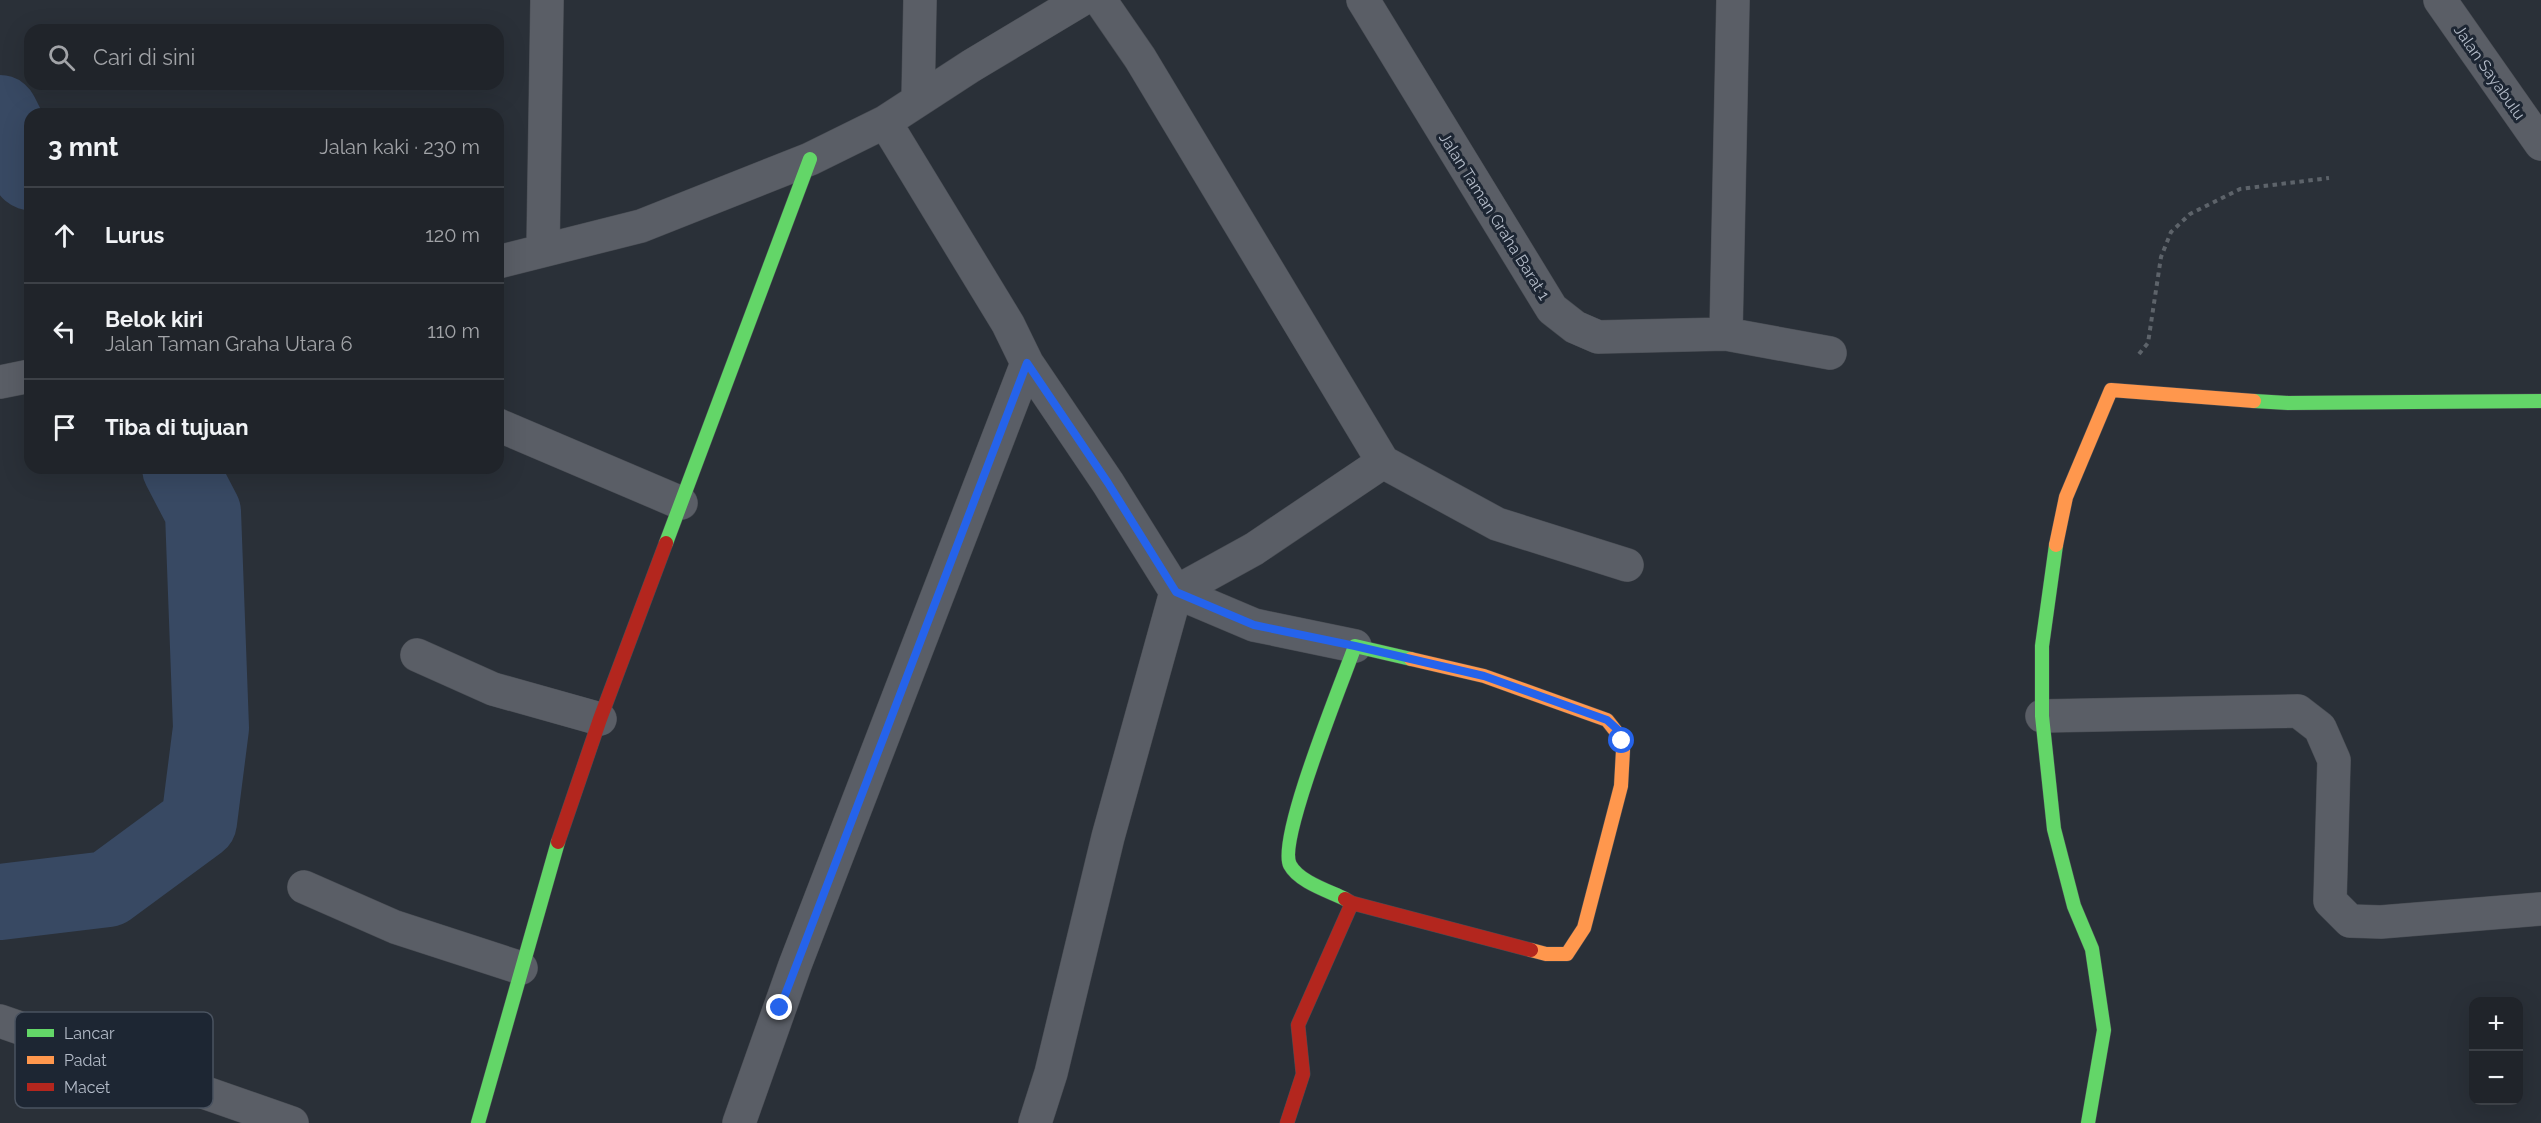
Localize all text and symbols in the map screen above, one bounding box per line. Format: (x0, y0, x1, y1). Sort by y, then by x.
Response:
street label: Jalan Sayabulu (2450, 21, 2529, 123)
search box (24, 24, 504, 90)
icon: search (45, 41, 78, 74)
text: Cari di sini (93, 44, 195, 70)
street label: Jalan Taman Graha Barat 1 (1435, 129, 1554, 304)
text: 3 mnt (48, 132, 119, 162)
text: Jalan kaki · 230 m (319, 135, 480, 159)
icon: ahead (48, 219, 81, 252)
text: Lurus (105, 222, 164, 248)
text: 120 m (425, 223, 480, 247)
text: Belok kiri (105, 306, 203, 332)
icon: left (48, 315, 81, 348)
text: 110 m (427, 319, 480, 343)
text: Jalan Taman Graha Utara 6 (105, 332, 352, 356)
icon: arrive (48, 411, 81, 444)
text: Tiba di tujuan (105, 414, 248, 440)
route start (1608, 727, 1634, 753)
route end (766, 994, 792, 1020)
map controls (2469, 997, 2523, 1105)
button: + (2469, 997, 2523, 1051)
legend (15, 1012, 213, 1108)
text: Lancar (64, 1024, 115, 1043)
text: Padat (64, 1051, 107, 1070)
button: − (2469, 1051, 2523, 1105)
text: Macet (64, 1078, 111, 1097)

